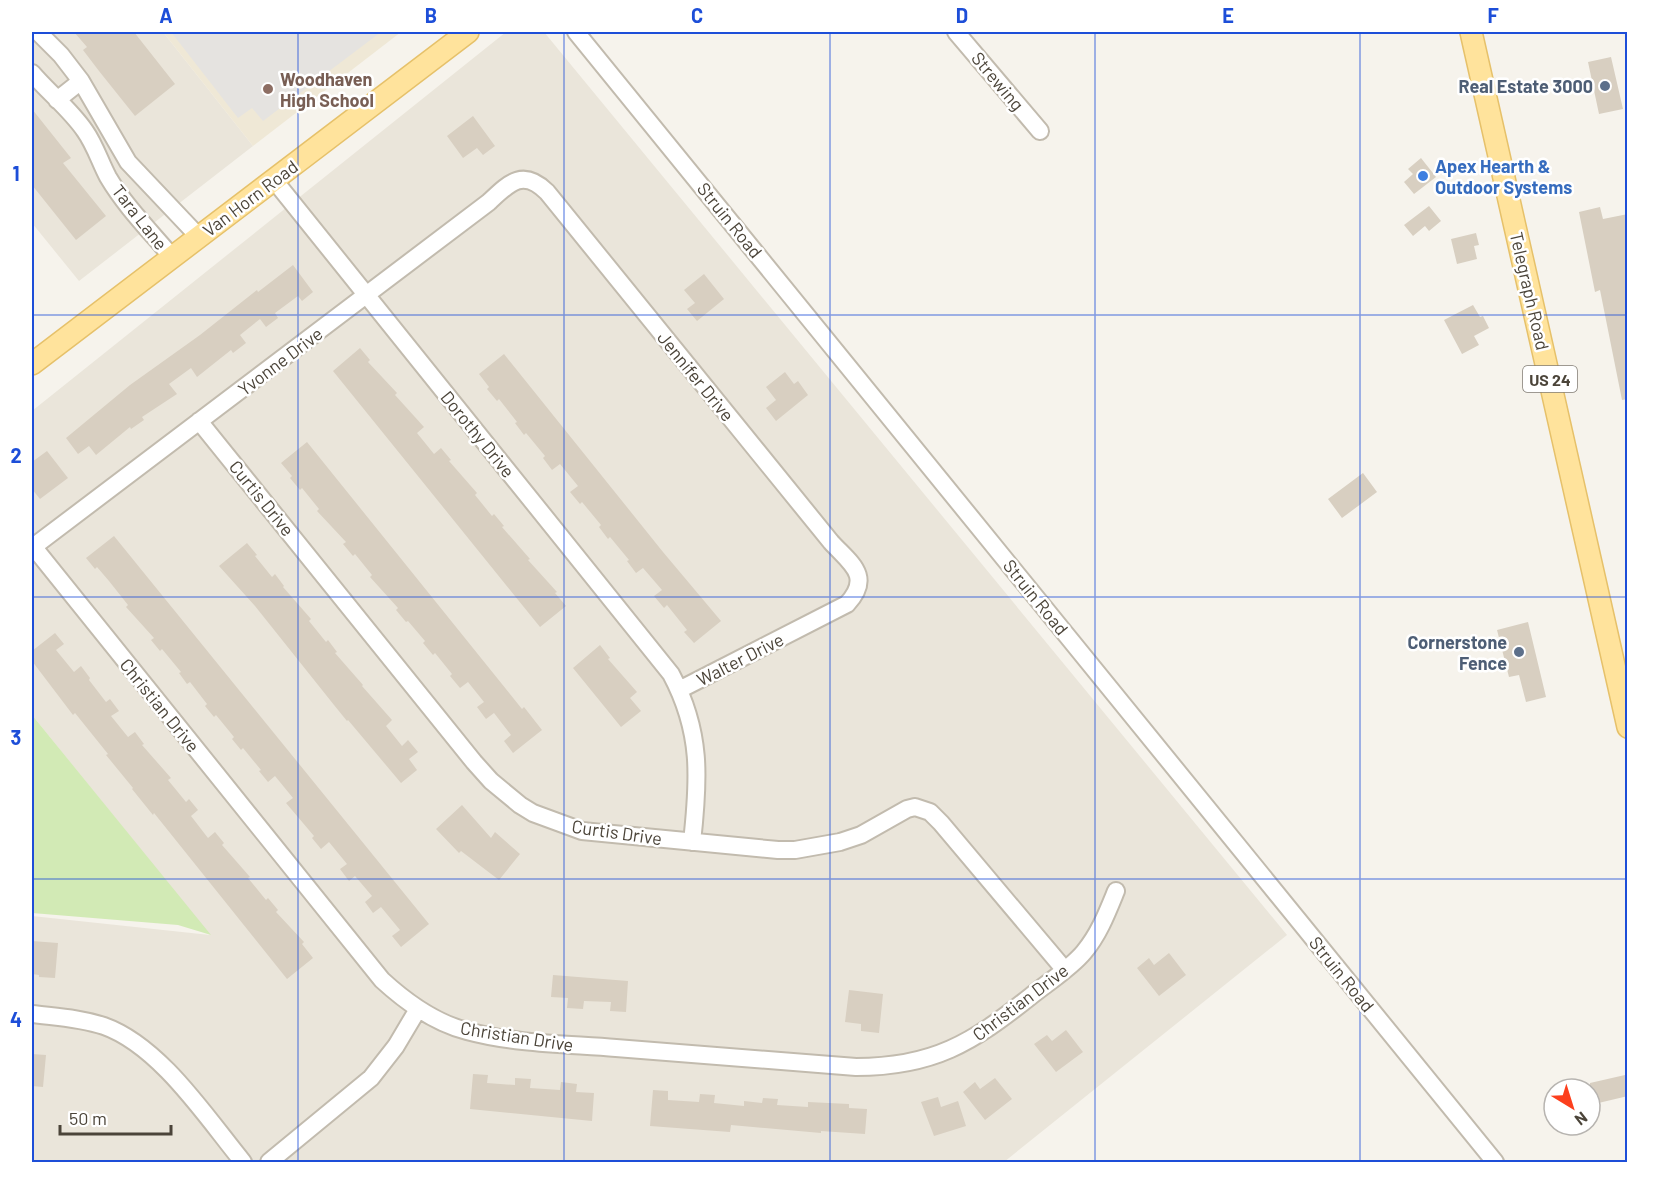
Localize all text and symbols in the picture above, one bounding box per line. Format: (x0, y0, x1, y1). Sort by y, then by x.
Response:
text: A (159, 3, 173, 27)
text: B (425, 3, 437, 27)
text: C (691, 3, 703, 27)
text: D (956, 3, 968, 27)
text: E (1222, 3, 1234, 27)
text: F (1487, 3, 1499, 27)
street label: Strewing (967, 47, 1029, 115)
place label: Woodhaven High School (280, 68, 374, 111)
place label: Real Estate 3000 (1459, 75, 1593, 97)
marker: Real Estate 3000 (1598, 79, 1612, 93)
marker: Woodhaven High School (261, 82, 275, 96)
street label: Van Horn Road (198, 155, 302, 241)
place label: Apex Hearth & Outdoor Systems (1435, 155, 1572, 198)
text: 1 (12, 161, 20, 185)
marker: Apex Hearth & Outdoor Systems (1416, 169, 1430, 183)
street label: Struin Road (693, 178, 767, 262)
street label: Tara Lane (108, 180, 172, 254)
street label: Telegraph Road (1506, 230, 1554, 352)
street label: Yvonne Drive (233, 322, 327, 400)
street label: Jennifer Drive (653, 327, 739, 425)
road number: US 24 (1523, 366, 1577, 392)
street label: Dorothy Drive (436, 386, 520, 482)
text: 2 (10, 443, 22, 467)
street label: Curtis Drive (225, 456, 299, 540)
street label: Struin Road (999, 555, 1073, 639)
street label: Walter Drive (693, 628, 787, 690)
place label: Cornerstone Fence (1407, 631, 1507, 674)
marker: Cornerstone Fence (1512, 645, 1526, 659)
street label: Christian Drive (116, 654, 204, 756)
text: 3 (11, 725, 21, 749)
street label: Curtis Drive (570, 815, 664, 849)
street label: Struin Road (1305, 932, 1379, 1016)
street label: Christian Drive (968, 959, 1072, 1045)
text: 4 (10, 1007, 22, 1031)
street label: Christian Drive (459, 1016, 575, 1056)
north arrow (1542, 1077, 1602, 1137)
scale bar (60, 1098, 171, 1136)
text: 50 m (69, 1107, 107, 1129)
text: N (1572, 1108, 1592, 1130)

